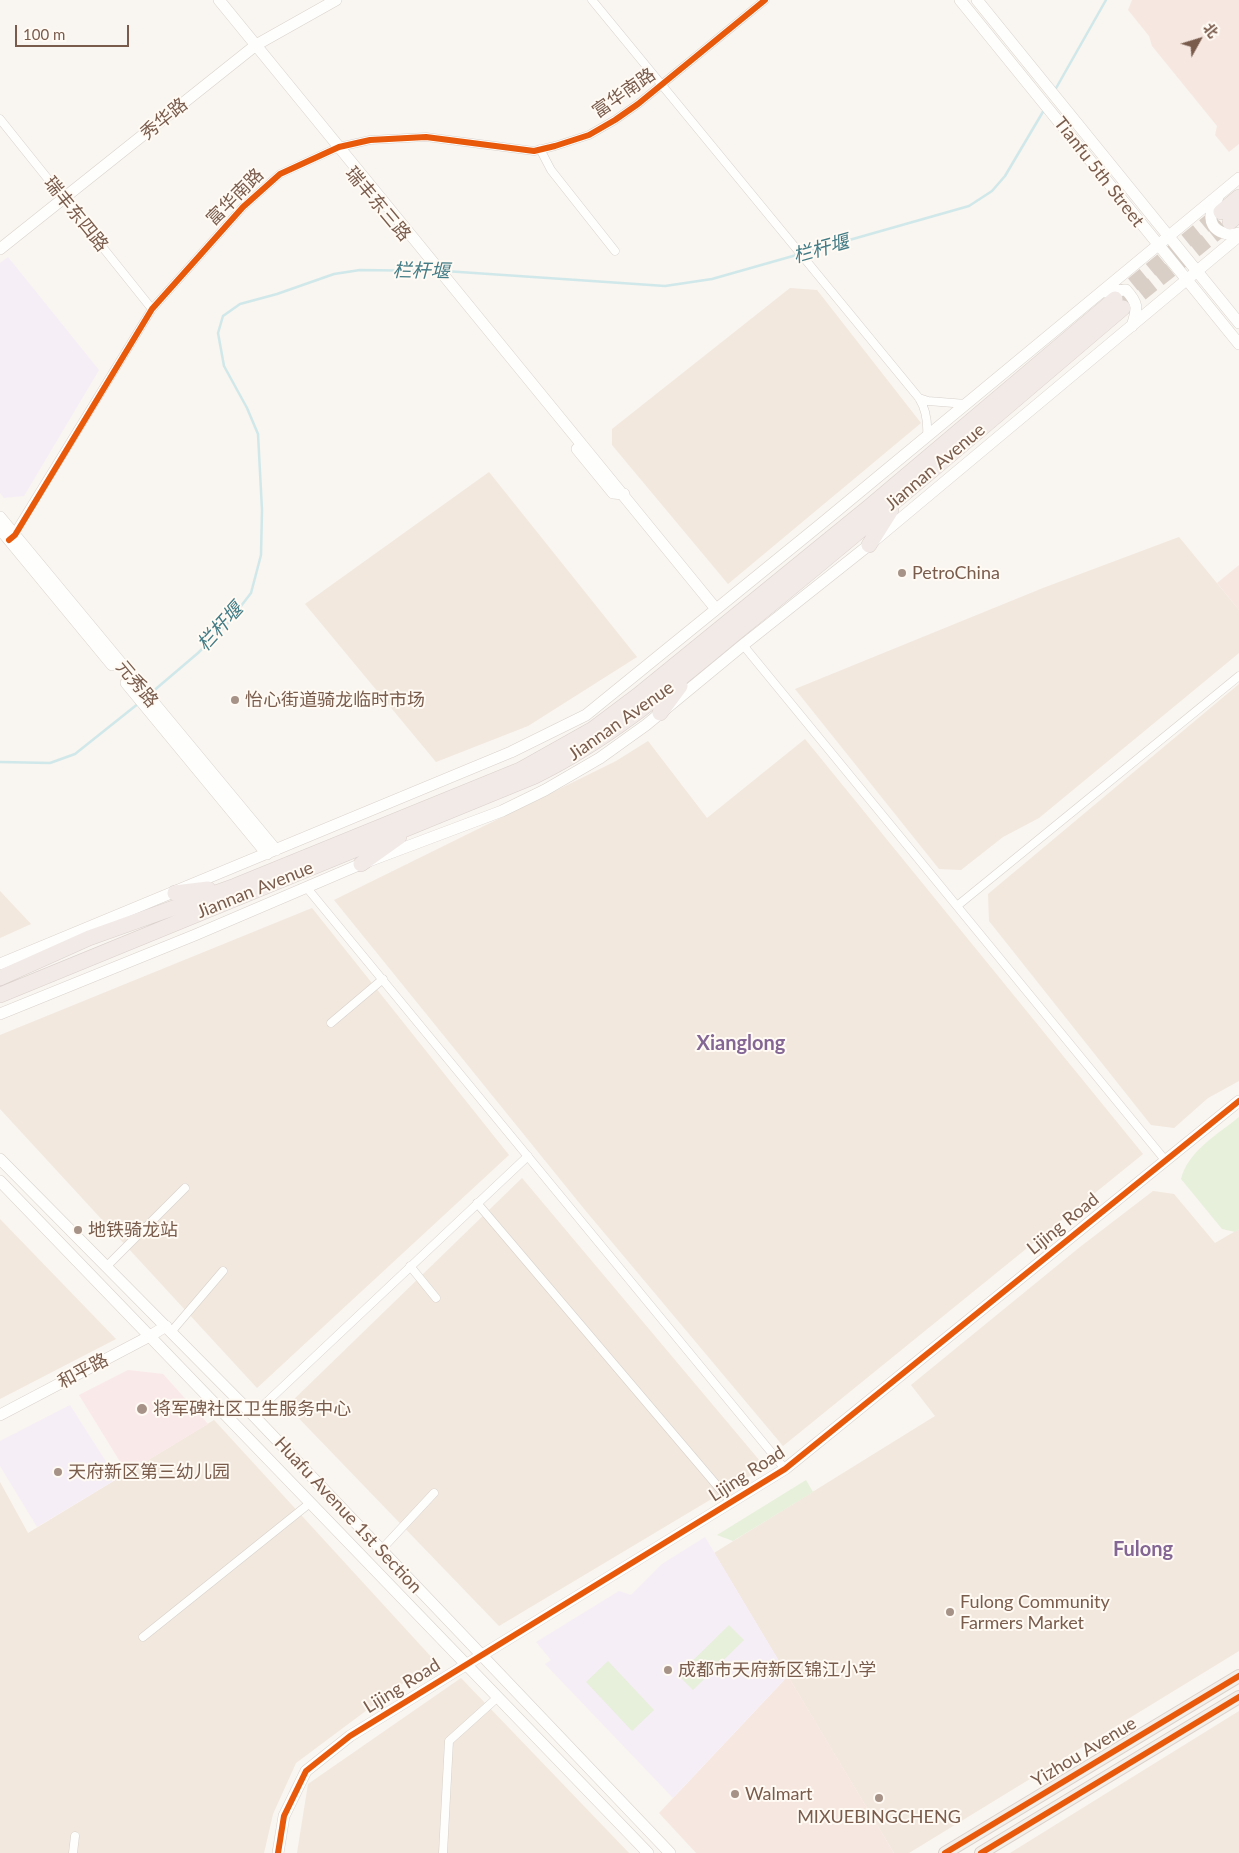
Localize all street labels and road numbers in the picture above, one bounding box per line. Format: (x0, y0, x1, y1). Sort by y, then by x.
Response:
street label: 富华南路 (588, 64, 660, 122)
street label: 秀华路 (136, 94, 192, 144)
street label: Tianfu 5th Street (1049, 113, 1149, 231)
street label: 瑞丰东三路 (341, 163, 415, 245)
street label: 富华南路 (202, 164, 268, 230)
street label: 瑞丰东四路 (39, 172, 113, 256)
street label: Jiannan Avenue (881, 419, 989, 515)
street label: 元秀路 (111, 656, 163, 712)
street label: Jiannan Avenue (564, 677, 678, 765)
street label: Jiannan Avenue (193, 857, 317, 923)
street label: Lijing Road (1023, 1189, 1103, 1259)
street label: 和平路 (54, 1349, 112, 1393)
street label: Huafu Avenue 1st Section (270, 1432, 426, 1598)
street label: Lijing Road (705, 1441, 789, 1507)
street label: Lijing Road (360, 1654, 444, 1718)
street label: Yizhou Avenue (1028, 1712, 1140, 1792)

